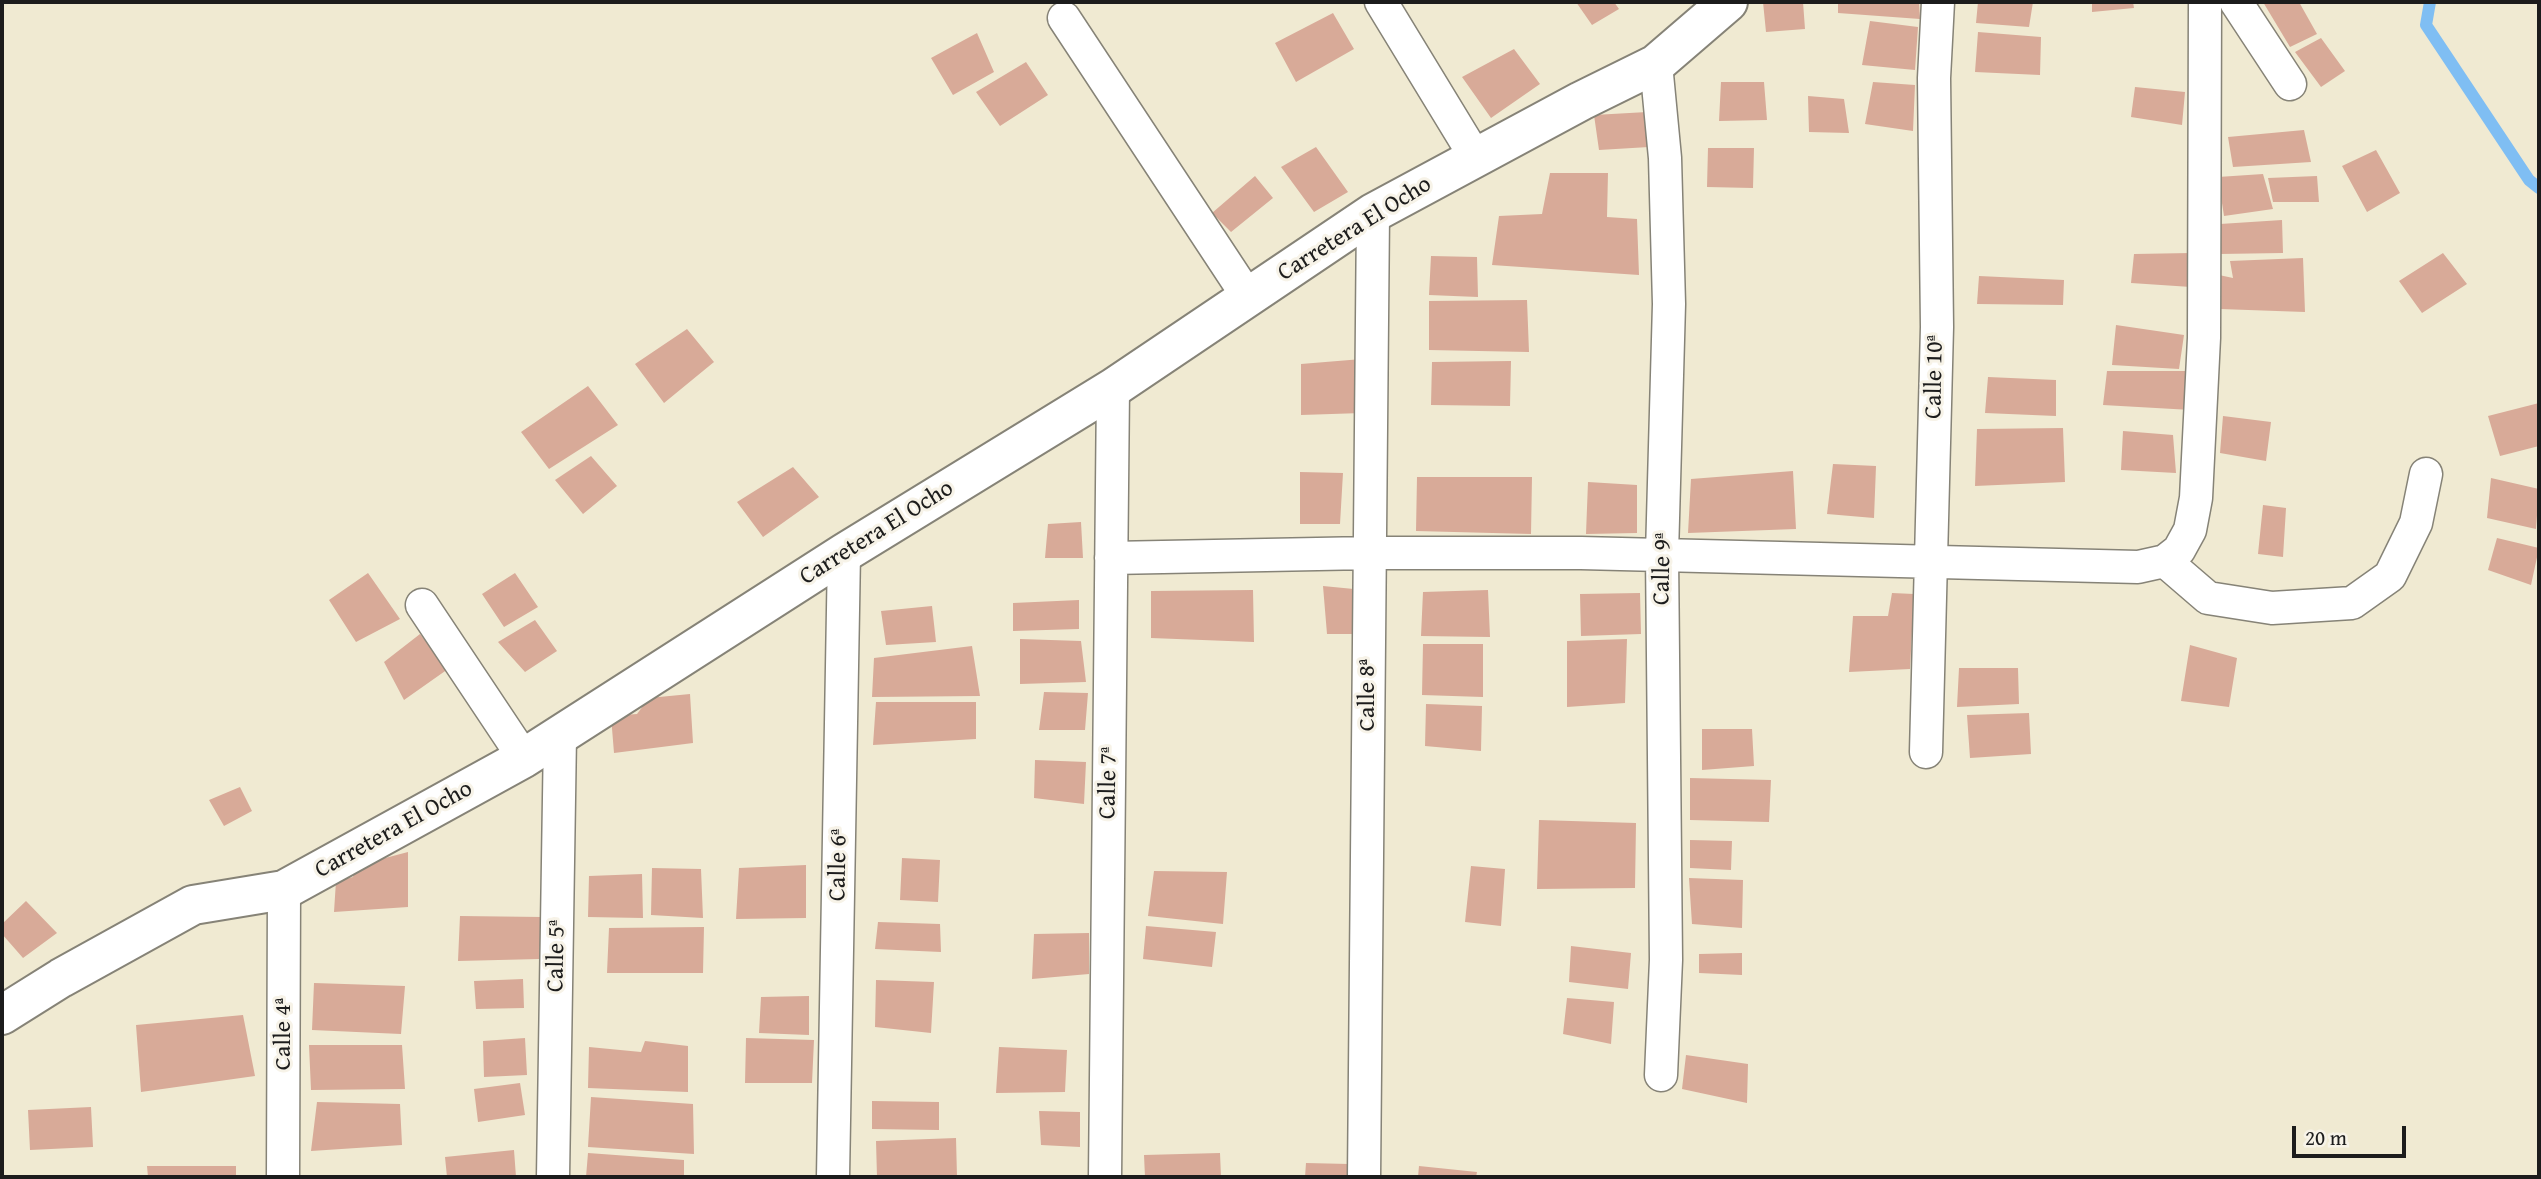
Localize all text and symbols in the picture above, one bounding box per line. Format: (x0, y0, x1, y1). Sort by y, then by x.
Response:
street label: Carretera El Ocho (1273, 170, 1437, 288)
street label: Calle 10ª (1920, 335, 1950, 419)
street label: Carretera El Ocho (795, 474, 959, 592)
street label: Calle 9ª (1648, 533, 1678, 605)
street label: Calle 8ª (1354, 659, 1382, 731)
street label: Calle 7ª (1094, 747, 1124, 819)
street label: Carretera El Ocho (310, 775, 478, 885)
street label: Calle 6ª (824, 829, 854, 901)
street label: Calle 5ª (542, 920, 572, 992)
street label: Calle 4ª (270, 998, 298, 1070)
scale bar (2296, 1112, 2410, 1156)
text: 20 m (2305, 1122, 2347, 1153)

